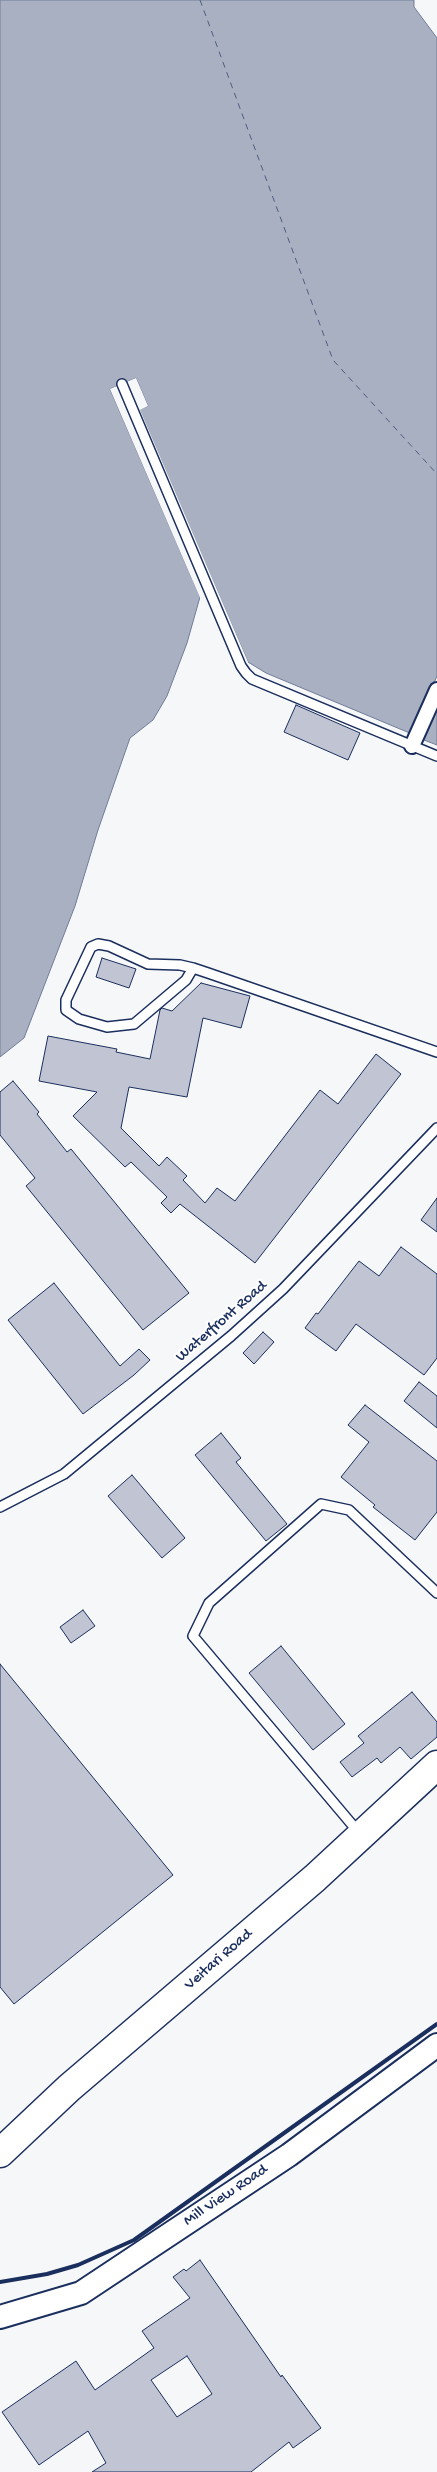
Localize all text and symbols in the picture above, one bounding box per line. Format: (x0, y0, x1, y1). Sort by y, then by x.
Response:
street label: Waterfront Road (172, 1277, 272, 1367)
street label: Veitari Road (181, 1925, 257, 1995)
street label: Mill View Road (180, 2161, 272, 2231)

